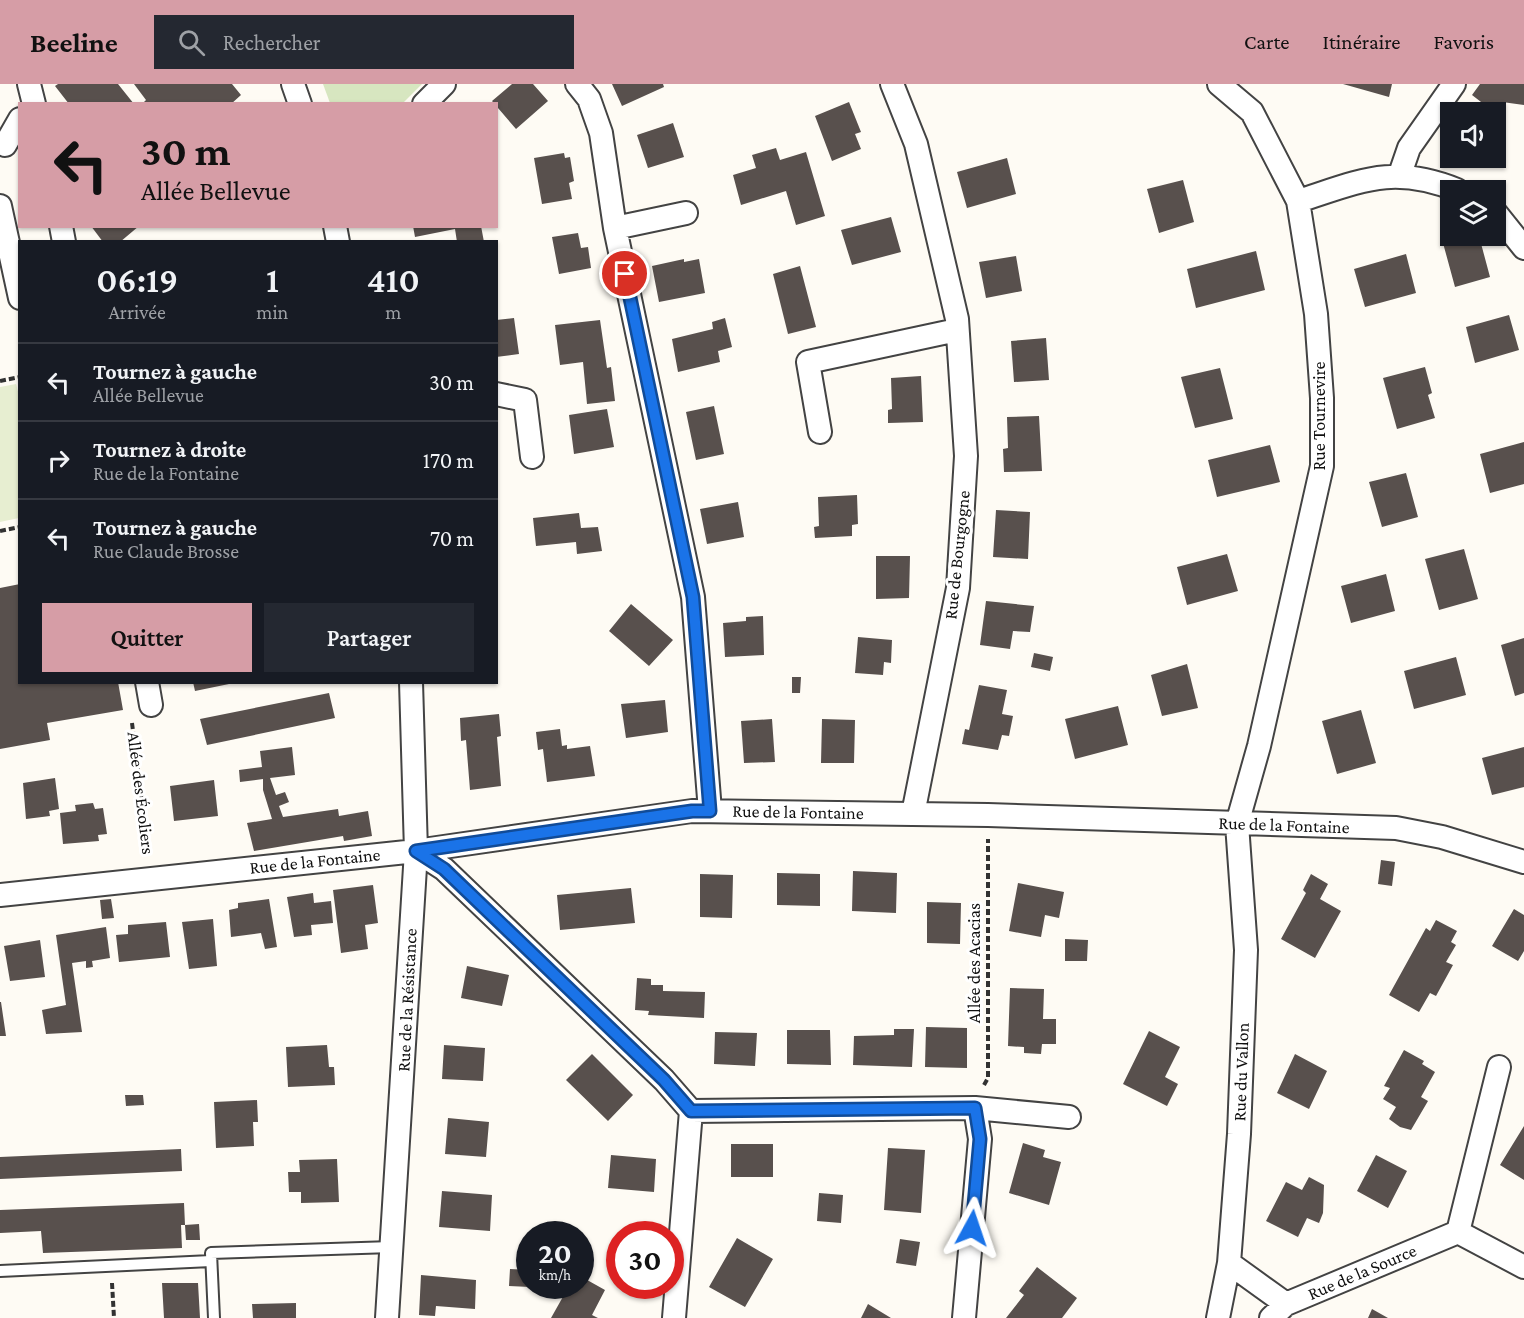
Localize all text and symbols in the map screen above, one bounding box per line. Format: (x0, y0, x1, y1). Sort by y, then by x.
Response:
search box (154, 15, 574, 69)
icon: search (175, 26, 208, 59)
text: Beeline (30, 27, 118, 58)
text: Rechercher (223, 30, 321, 55)
text: Carte (1244, 30, 1290, 54)
text: Itinéraire (1323, 30, 1400, 54)
text: Favoris (1433, 30, 1494, 54)
map controls (1440, 102, 1506, 246)
button: sound (1440, 102, 1506, 168)
icon: left (42, 126, 120, 204)
text: 30 m (141, 127, 231, 174)
text: Allée Bellevue (141, 176, 291, 206)
button: layers (1440, 180, 1506, 246)
pin (599, 248, 650, 299)
icon: arrive (608, 257, 641, 290)
text: 06:19 (96, 260, 178, 300)
text: 1 (266, 260, 279, 300)
text: 410 (367, 260, 420, 300)
text: Arrivée (108, 301, 166, 323)
text: min (256, 301, 288, 323)
text: m (385, 301, 401, 323)
text: Tournez à gauche (93, 359, 257, 384)
street label: Rue Tournevire (1309, 361, 1329, 471)
icon: left (42, 366, 75, 399)
text: 30 m (429, 370, 474, 395)
text: Allée Bellevue (93, 384, 204, 406)
text: Tournez à droite (93, 437, 246, 462)
icon: right (42, 444, 75, 477)
text: 170 m (423, 448, 474, 473)
text: Rue de la Fontaine (93, 462, 239, 484)
street label: Rue de Bourgogne (940, 489, 974, 620)
text: Tournez à gauche (93, 515, 257, 540)
icon: left (42, 522, 75, 555)
text: 70 m (430, 526, 474, 551)
text: Rue Claude Brosse (93, 540, 239, 562)
button: Quitter (42, 603, 252, 672)
button: Partager (264, 603, 474, 672)
street label: Allée des Écoliers (124, 730, 158, 856)
street label: Rue de la Fontaine (732, 801, 864, 823)
street label: Rue de la Fontaine (1218, 813, 1350, 837)
street label: Rue de la Fontaine (249, 844, 381, 878)
street label: Allée des Acacias (964, 903, 984, 1023)
street label: Rue de la Résistance (393, 928, 421, 1072)
street label: Rue du Vallon (1229, 1022, 1253, 1122)
position arrow (940, 1196, 1004, 1260)
speed limit sign: 30 (606, 1221, 684, 1299)
text: 20 (538, 1236, 572, 1269)
street label: Rue de la Source (1305, 1240, 1419, 1304)
text: km/h (539, 1267, 571, 1283)

